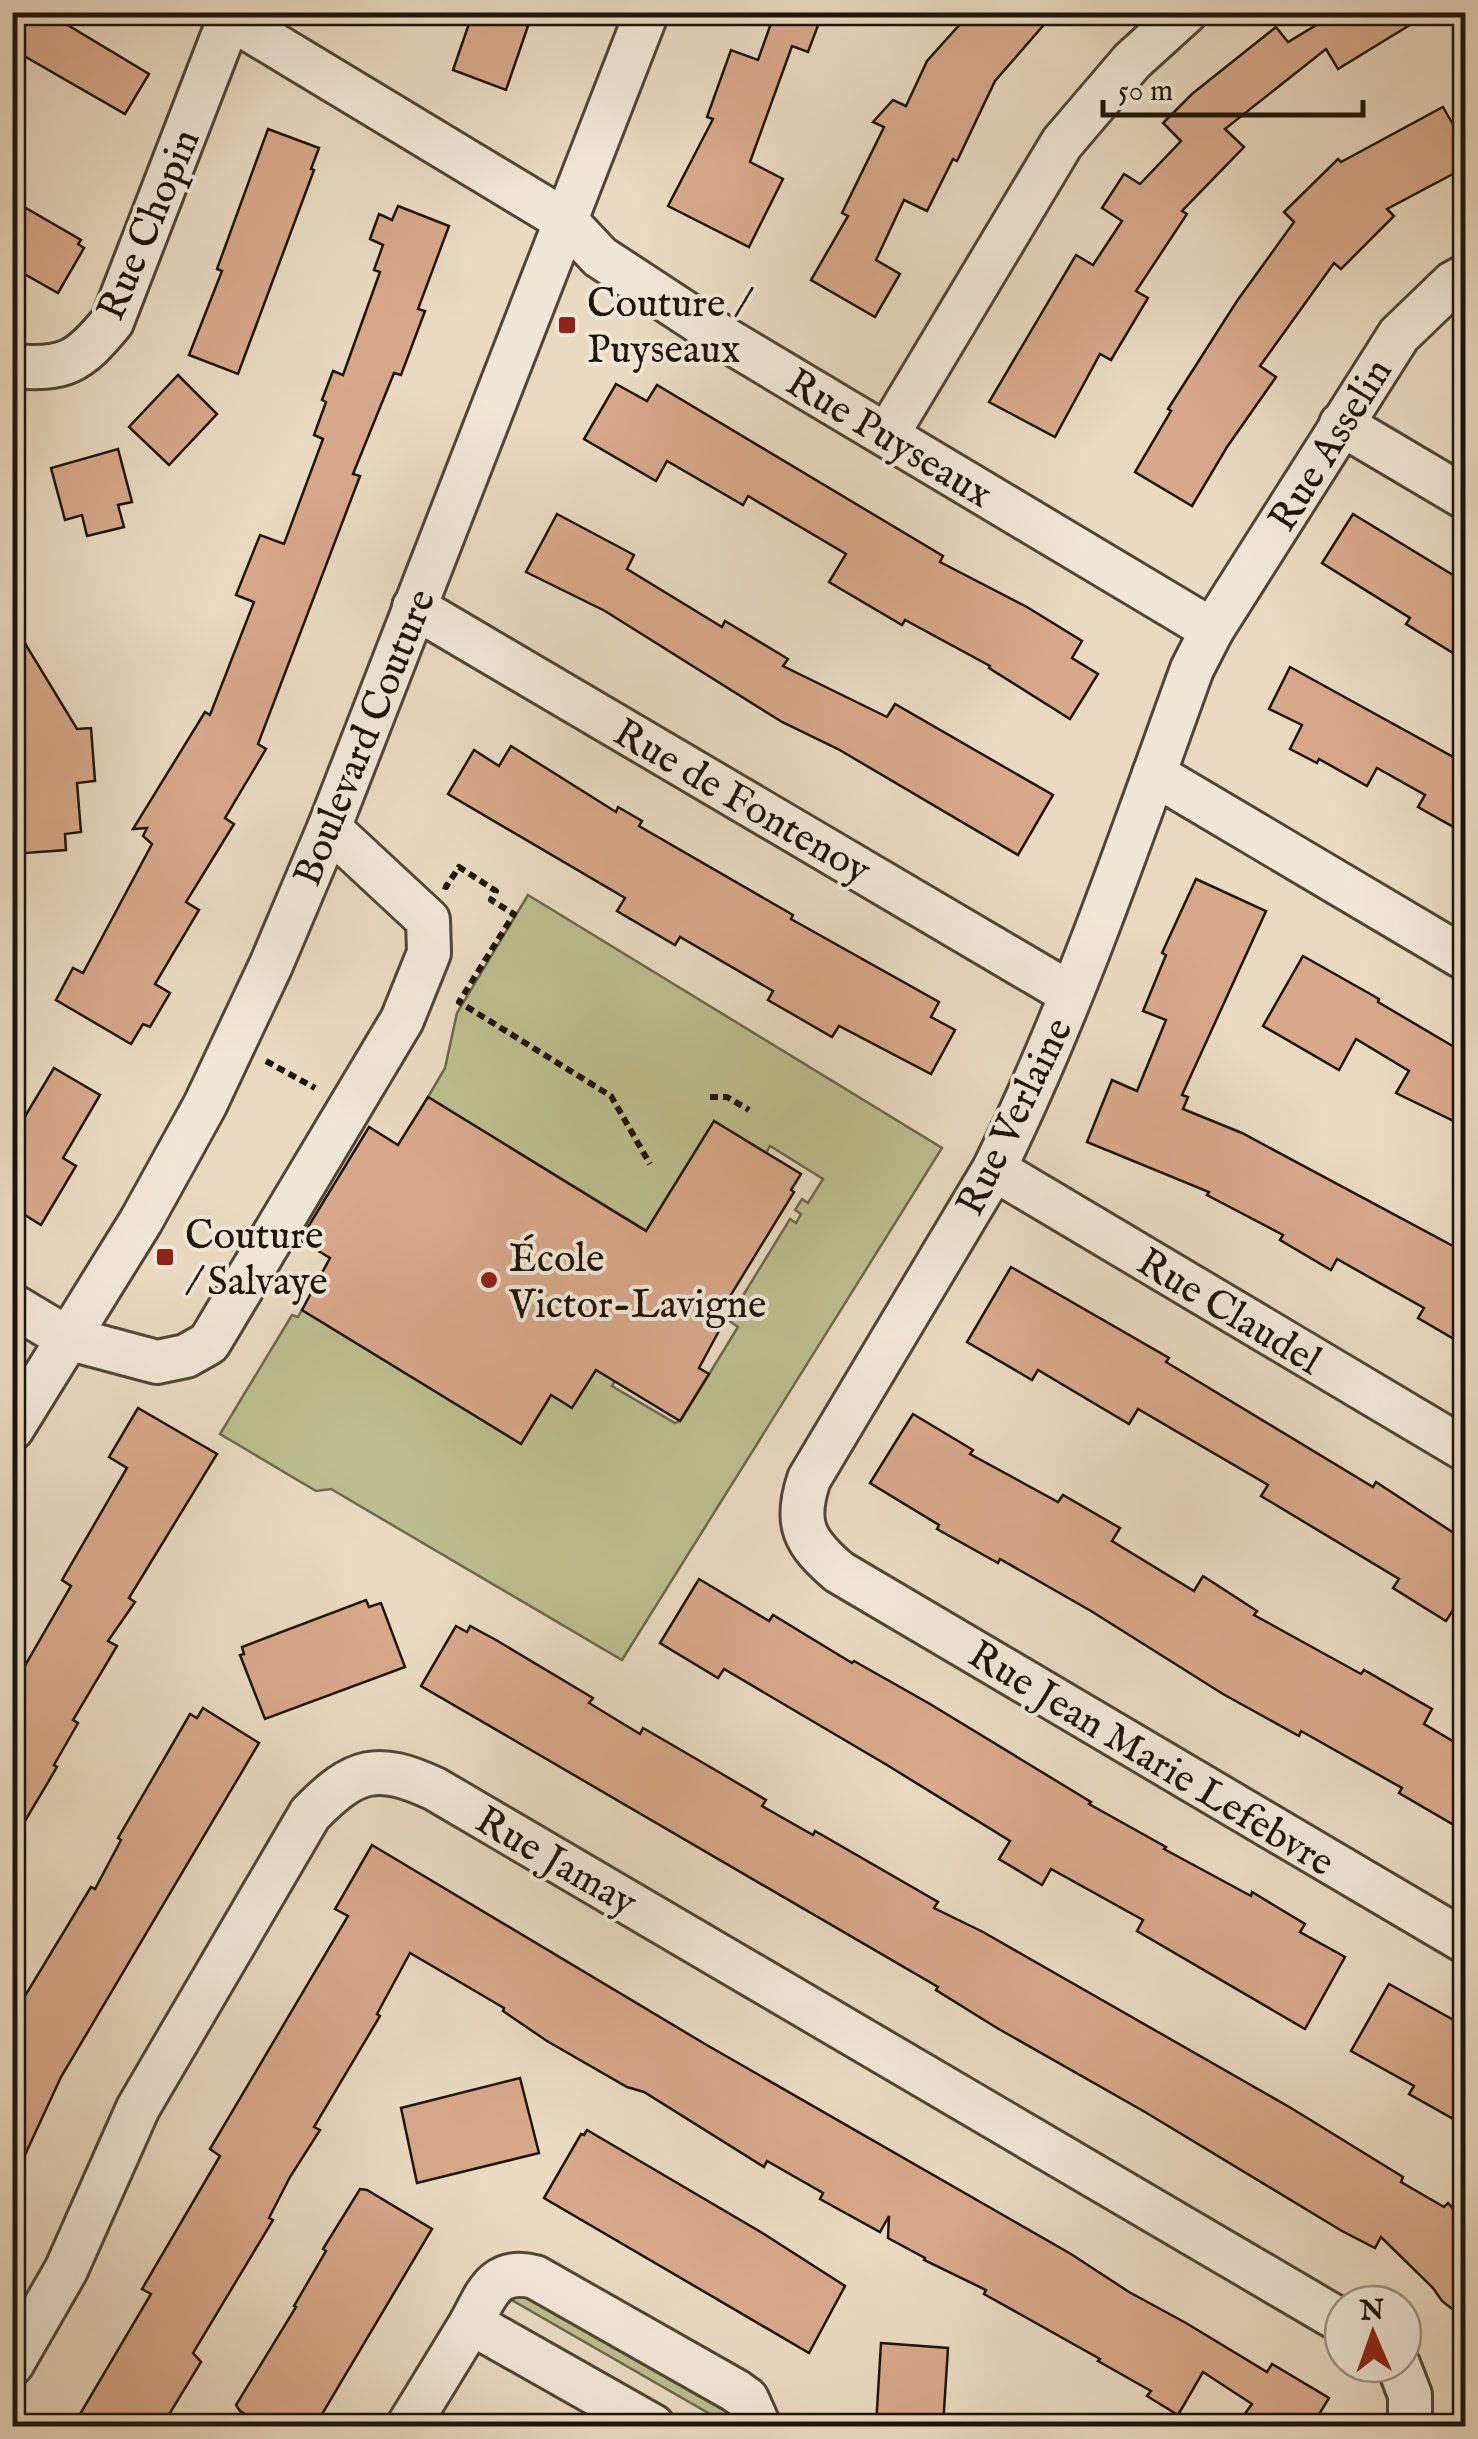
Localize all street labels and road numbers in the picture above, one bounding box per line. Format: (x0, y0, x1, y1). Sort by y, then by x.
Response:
street label: Rue Chopin (87, 122, 213, 329)
street label: Rue Asselin (1259, 350, 1405, 542)
street label: Rue Puyseaux (776, 359, 1001, 521)
street label: Boulevard Couture (283, 582, 449, 894)
street label: Rue de Fontenoy (604, 709, 879, 897)
street label: Rue Verlaine (946, 1010, 1086, 1225)
street label: Rue Claudel (1127, 1238, 1330, 1388)
street label: Rue Jean Marie Lefebvre (958, 1631, 1342, 1889)
street label: Rue Jamay (465, 1796, 645, 1930)

